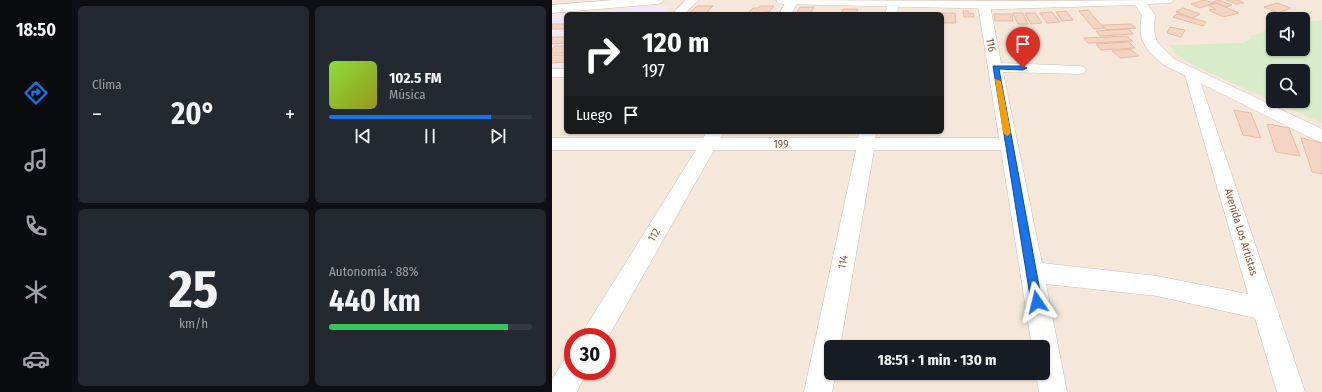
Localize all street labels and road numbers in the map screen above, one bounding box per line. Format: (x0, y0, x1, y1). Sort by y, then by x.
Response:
street label: 116 (983, 37, 999, 53)
street label: 199 (774, 138, 788, 151)
street label: Avenida Los Artistas (1222, 187, 1261, 277)
street label: 112 (645, 226, 663, 244)
street label: 114 (835, 253, 851, 270)

